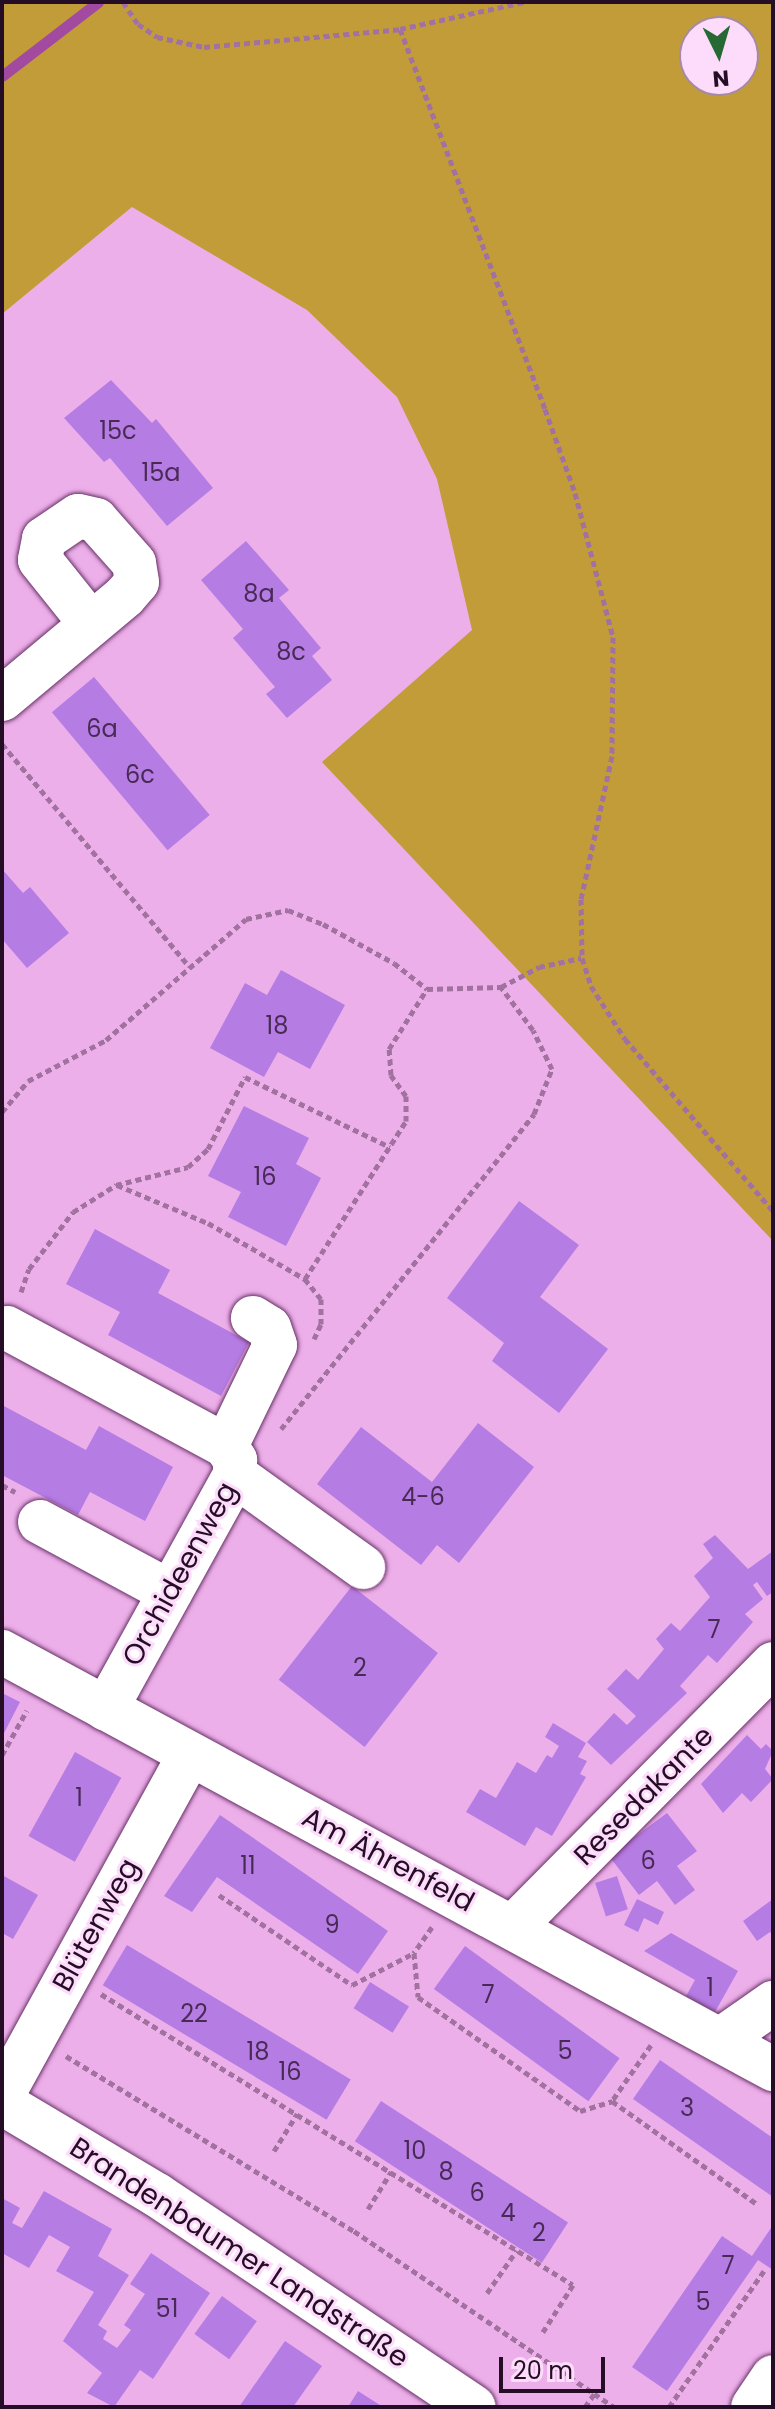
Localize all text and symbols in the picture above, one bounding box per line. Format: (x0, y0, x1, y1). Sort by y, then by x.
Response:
north arrow (679, 16, 759, 96)
text: N (711, 62, 731, 95)
house number: 15c (99, 417, 137, 445)
house number: 15a (142, 459, 180, 487)
house number: 8a (243, 580, 275, 608)
house number: 8c (276, 638, 306, 666)
house number: 6a (86, 715, 118, 743)
house number: 6c (125, 761, 155, 789)
house number: 18 (266, 1012, 288, 1040)
house number: 16 (254, 1163, 276, 1191)
street label: Orchideenweg (116, 1476, 244, 1672)
house number: 4-6 (401, 1483, 445, 1511)
house number: 7 (707, 1616, 721, 1644)
house number: 2 (353, 1654, 367, 1682)
street label: Resedakante (567, 1719, 721, 1873)
house number: 1 (75, 1784, 83, 1812)
street label: Am Ährenfeld (296, 1801, 480, 1919)
house number: 6 (640, 1847, 656, 1875)
house number: 11 (240, 1852, 256, 1880)
street label: Blütenweg (46, 1853, 146, 1997)
house number: 9 (324, 1911, 340, 1939)
house number: 1 (706, 1974, 714, 2002)
house number: 7 (481, 1981, 495, 2009)
house number: 22 (180, 2000, 208, 2028)
house number: 5 (557, 2037, 573, 2065)
house number: 18 (247, 2038, 269, 2066)
house number: 16 (279, 2058, 301, 2086)
house number: 3 (680, 2094, 694, 2122)
street label: Brandenbaumer Landstraße (63, 2131, 415, 2375)
house number: 10 (404, 2137, 426, 2165)
house number: 8 (438, 2158, 454, 2186)
house number: 6 (469, 2179, 485, 2207)
house number: 4 (500, 2199, 516, 2227)
house number: 2 (532, 2219, 546, 2247)
house number: 7 (721, 2252, 735, 2280)
house number: 5 (695, 2288, 711, 2316)
house number: 51 (156, 2295, 178, 2323)
scale bar (503, 2341, 609, 2391)
text: 20 m (513, 2354, 573, 2387)

